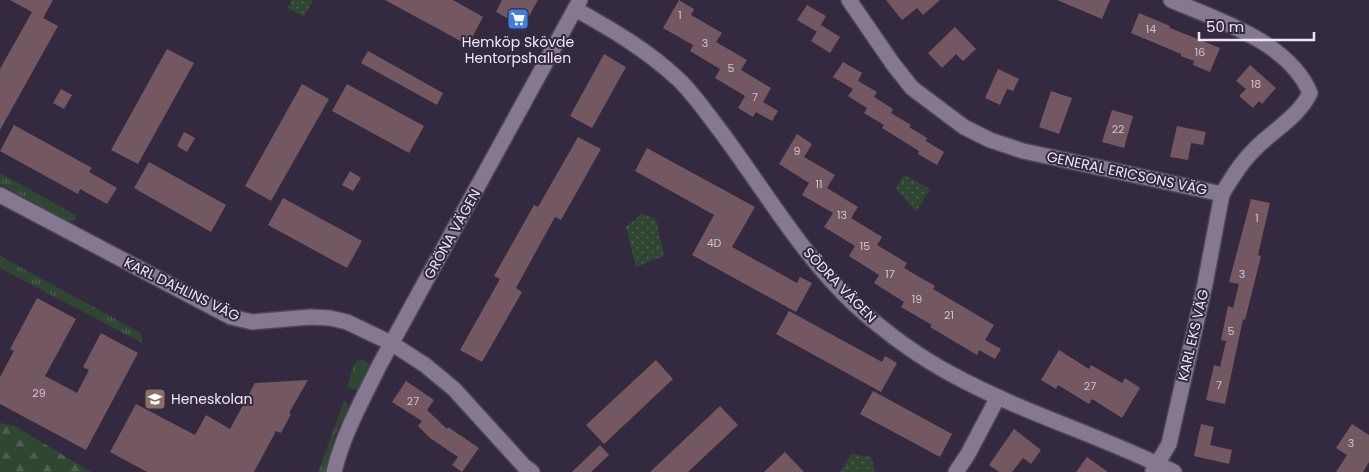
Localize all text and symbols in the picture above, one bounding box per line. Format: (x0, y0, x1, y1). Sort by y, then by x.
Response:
supermarket icon: Hemköp Skövde Hentorpshallen (506, 7, 530, 31)
house number: 1 (678, 7, 682, 23)
scale bar (1199, 10, 1314, 42)
text: 50 m (1206, 16, 1244, 37)
house number: 14 (1146, 21, 1156, 37)
place label: Hemköp Skövde Hentorpshallen (462, 32, 575, 68)
house number: 3 (702, 35, 708, 51)
house number: 16 (1195, 44, 1205, 60)
house number: 5 (728, 60, 735, 76)
house number: 18 (1251, 76, 1261, 92)
house number: 7 (752, 89, 758, 105)
house number: 22 (1112, 121, 1124, 137)
house number: 9 (794, 143, 801, 159)
street label: GENERAL ERICSONS VÄG (1045, 146, 1209, 200)
house number: 11 (815, 176, 823, 192)
street label: GRÖNA VÄGEN (419, 185, 485, 283)
house number: 13 (837, 207, 847, 223)
house number: 1 (1255, 210, 1259, 226)
house number: 4D (707, 235, 722, 251)
house number: 15 (860, 238, 870, 254)
street label: SÖDRA VÄGEN (799, 243, 881, 327)
street label: KARL DAHLINS VÄG (121, 252, 243, 326)
house number: 17 (885, 266, 895, 282)
house number: 3 (1239, 266, 1245, 282)
street label: KARL EKS VÄG (1173, 287, 1213, 383)
house number: 19 (912, 291, 922, 307)
house number: 21 (944, 307, 954, 323)
house number: 5 (1228, 323, 1235, 339)
house number: 7 (1216, 377, 1222, 393)
house number: 27 (1084, 378, 1096, 394)
house number: 29 (32, 385, 46, 401)
school or university icon: Heneskolan (143, 387, 167, 411)
place label: Heneskolan (171, 389, 252, 409)
house number: 27 (407, 393, 419, 409)
house number: 3 (1348, 435, 1354, 451)

